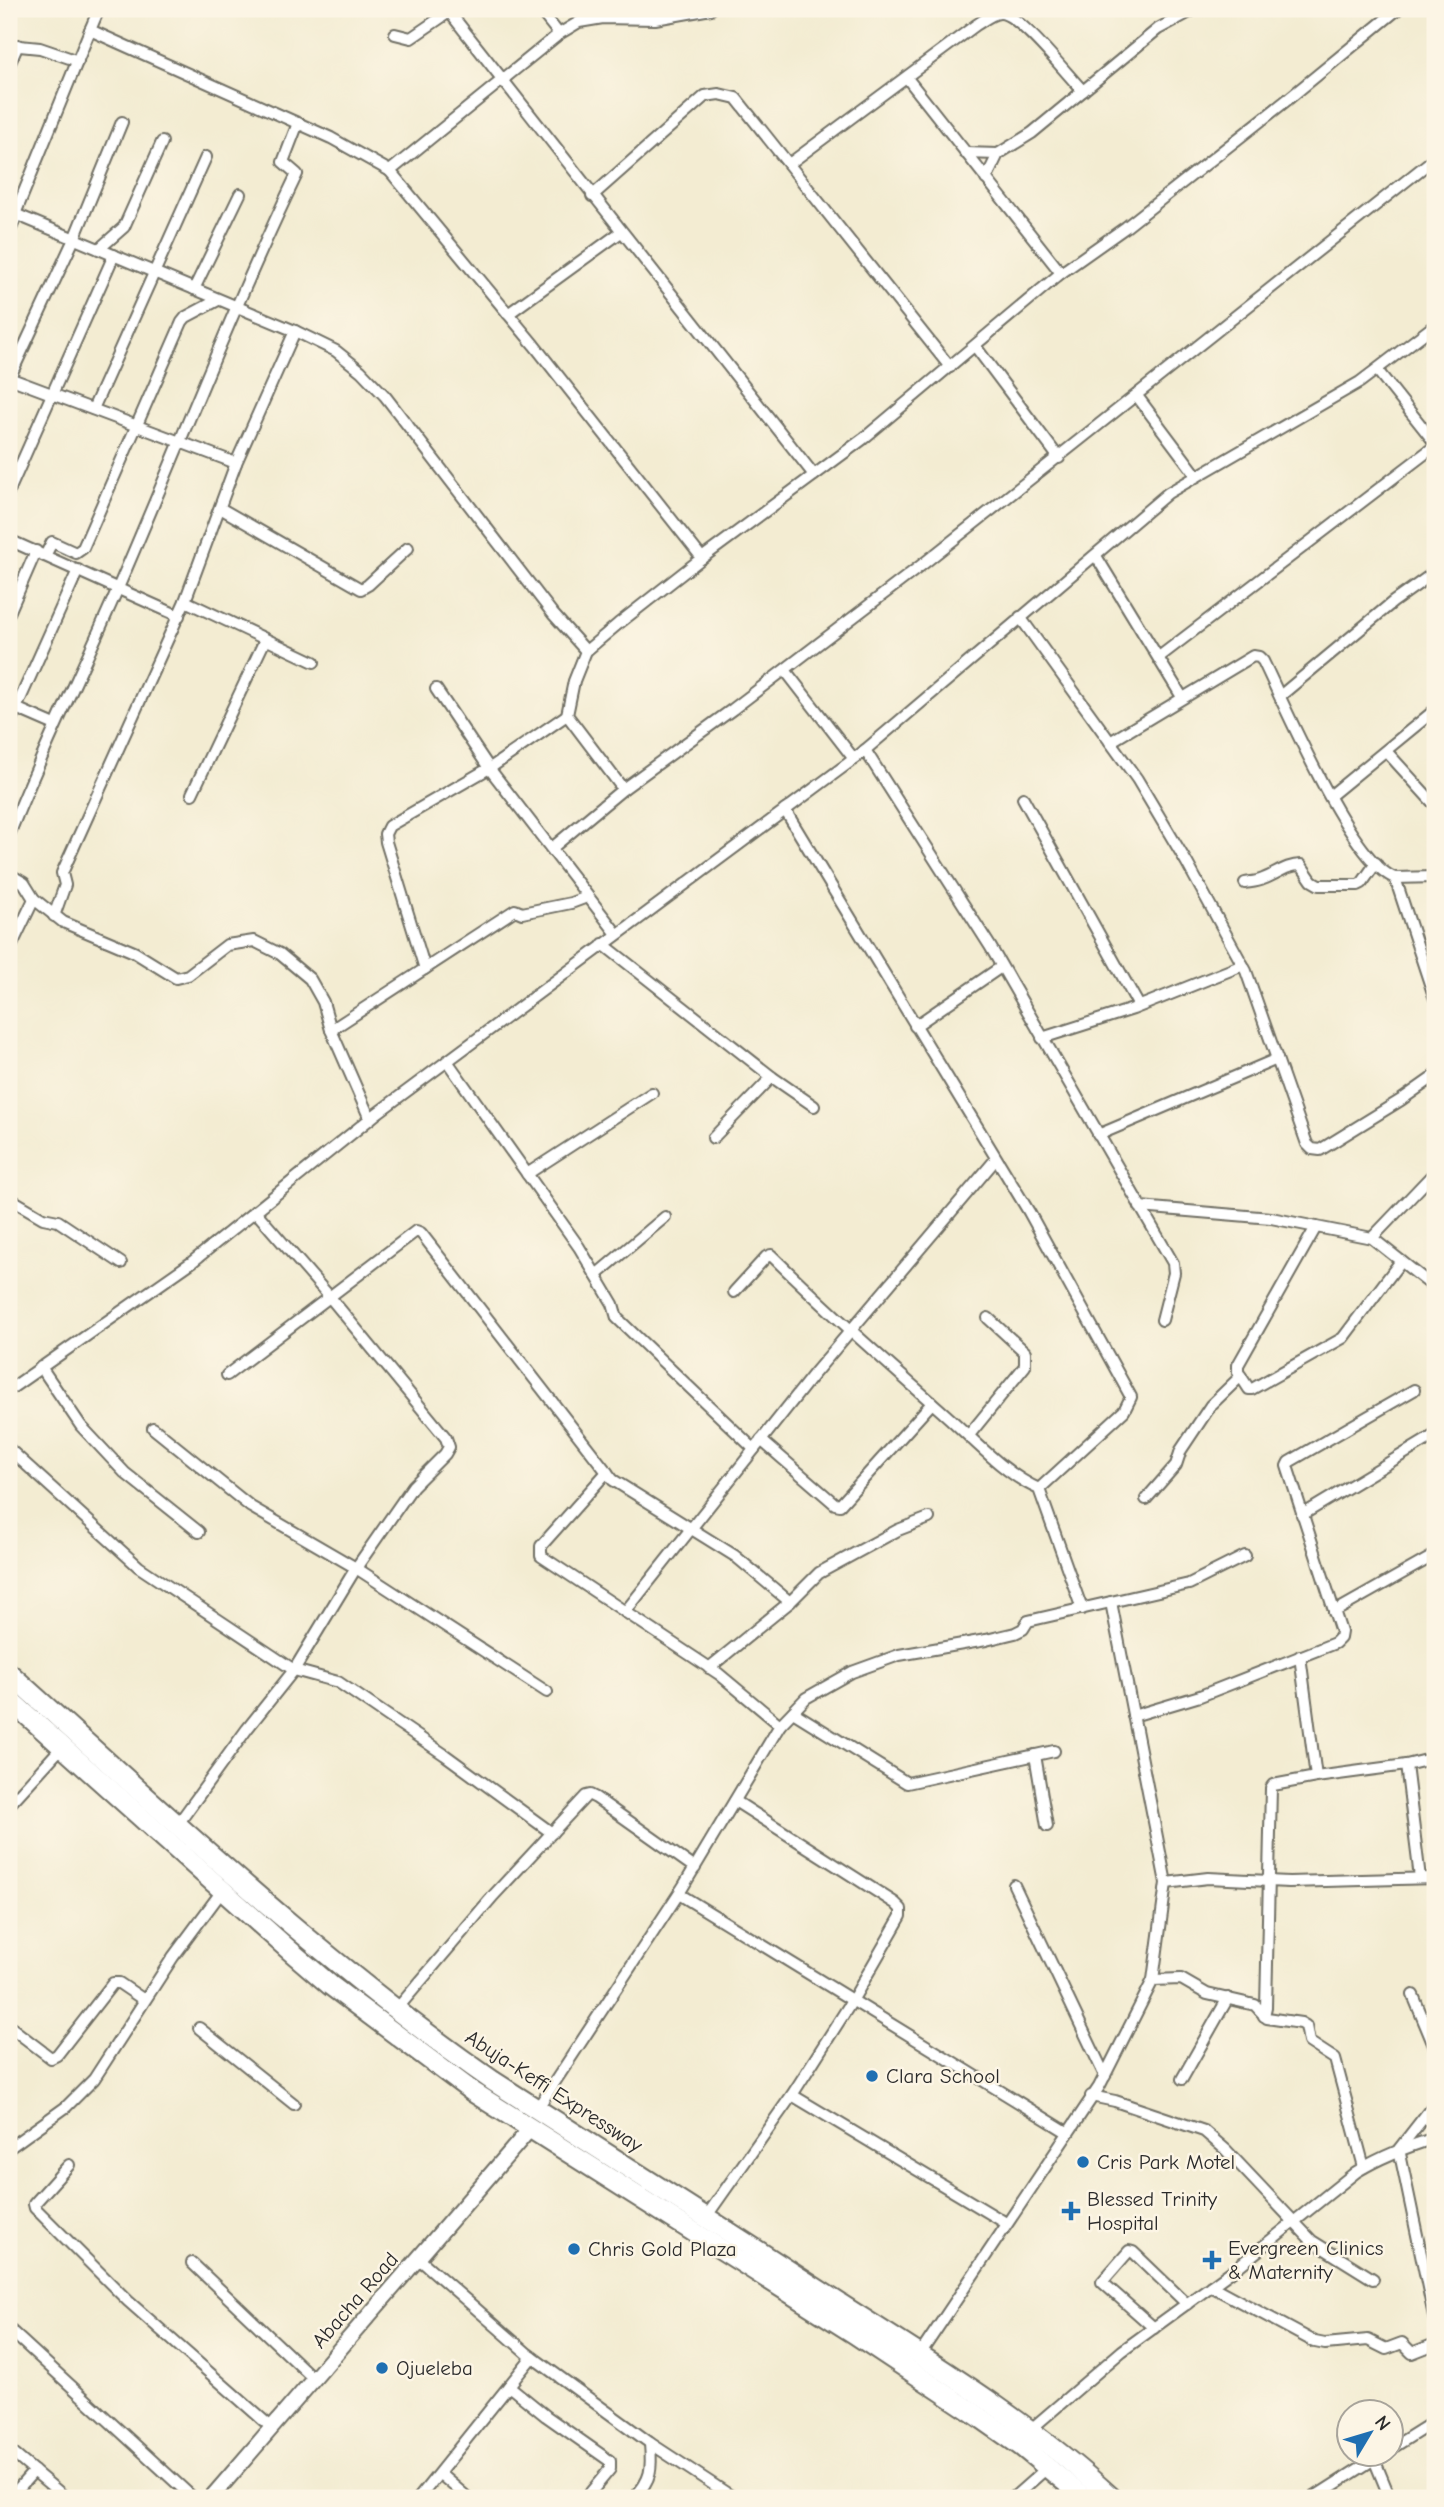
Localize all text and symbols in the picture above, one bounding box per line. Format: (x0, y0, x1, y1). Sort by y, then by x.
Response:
street label: Abuja-Keffi Expressway (461, 2025, 648, 2158)
place label: Clara School (886, 2064, 1000, 2088)
marker: Clara School (864, 2068, 880, 2084)
place label: Cris Park Motel (1097, 2150, 1235, 2174)
marker: Cris Park Motel (1075, 2154, 1091, 2170)
place label: Blessed Trinity Hospital (1087, 2187, 1218, 2235)
marker: Blessed Trinity Hospital (1061, 2201, 1081, 2221)
place label: Evergreen Clinics & Maternity (1228, 2236, 1383, 2284)
place label: Chris Gold Plaza (588, 2237, 737, 2261)
marker: Chris Gold Plaza (566, 2241, 582, 2257)
street label: Abacha Road (307, 2247, 403, 2353)
marker: Evergreen Clinics & Maternity (1202, 2250, 1222, 2270)
place label: Ojueleba (396, 2356, 473, 2380)
marker: Ojueleba (374, 2360, 390, 2376)
north arrow (1336, 2398, 1406, 2468)
text: N (1370, 2411, 1395, 2435)

